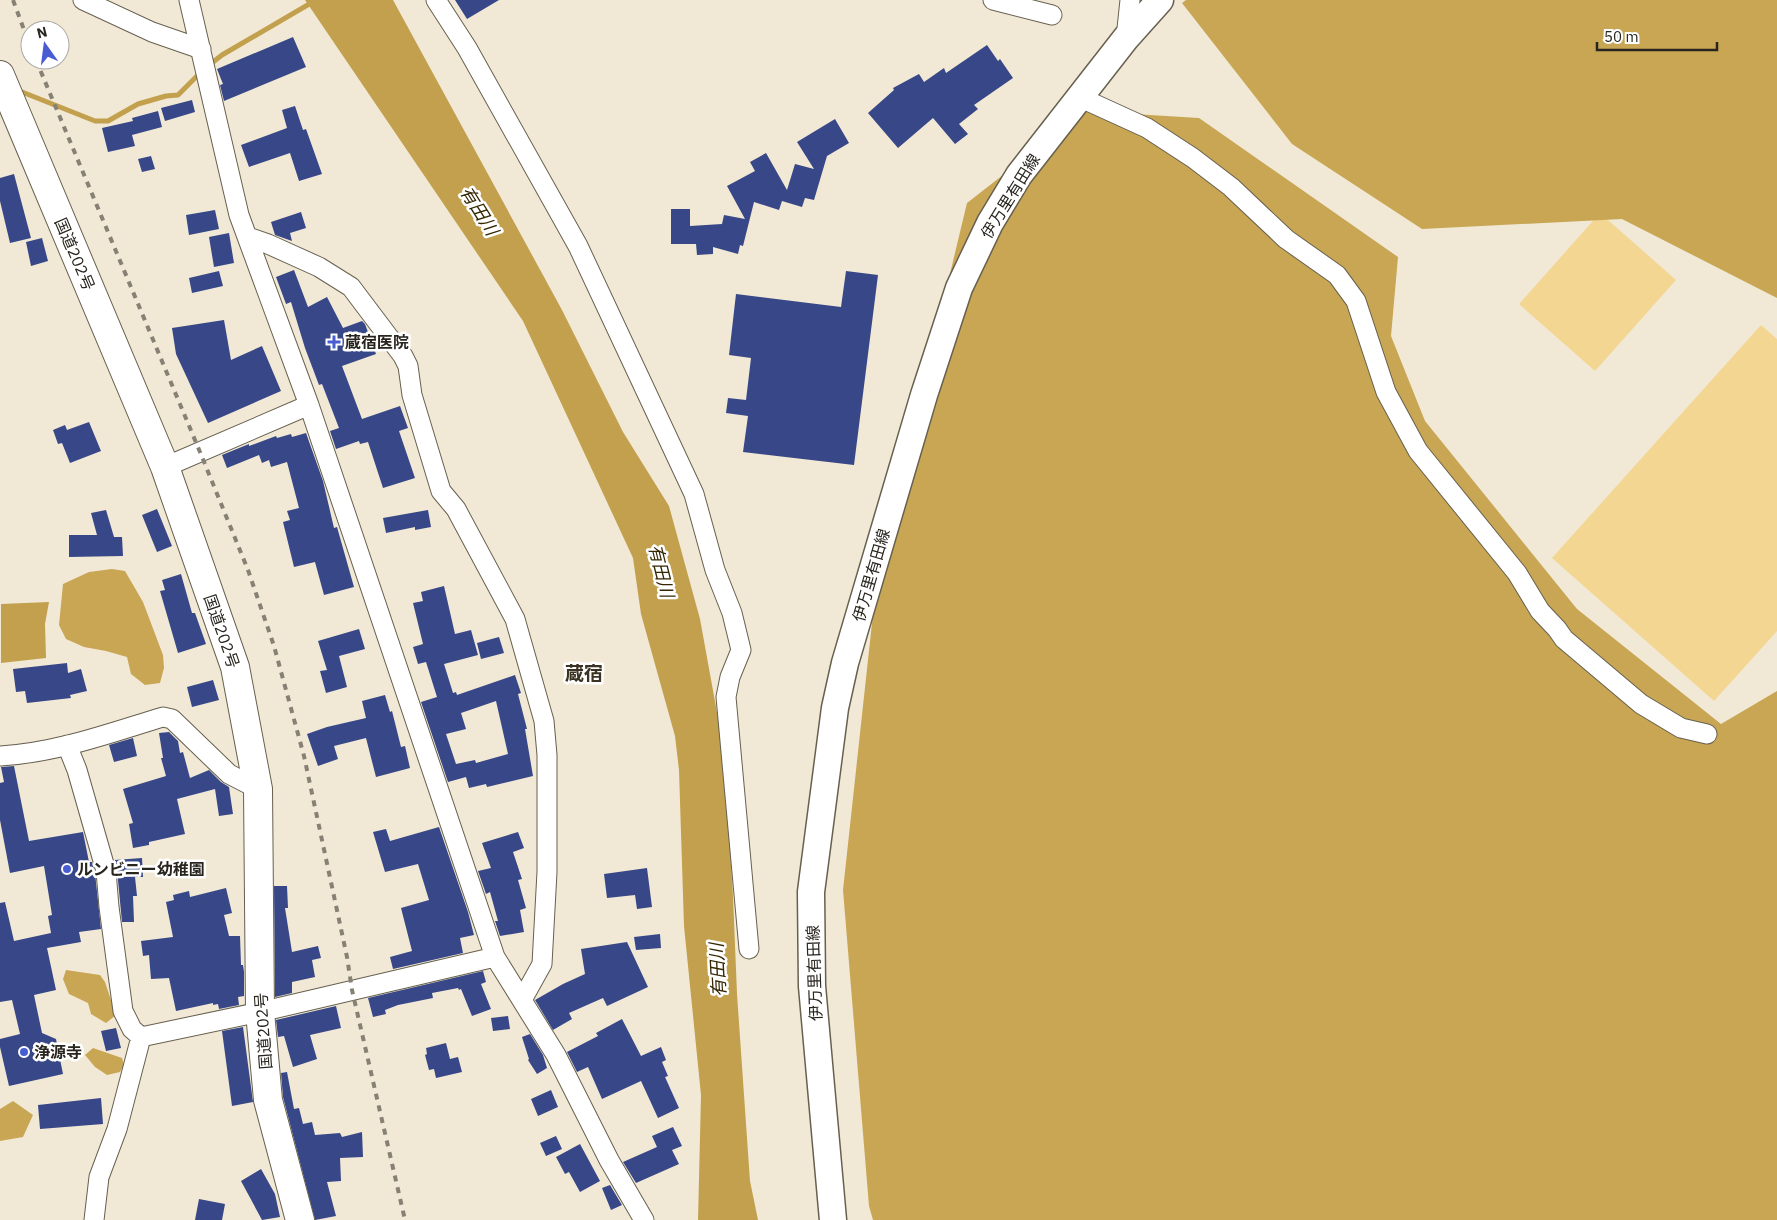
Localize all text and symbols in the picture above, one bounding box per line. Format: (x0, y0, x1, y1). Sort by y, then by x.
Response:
north arrow (20, 20, 70, 70)
scale bar (1597, 20, 1717, 52)
text: N (35, 22, 49, 42)
text: 50 m (1604, 27, 1639, 46)
street label: 伊万里有田線 (976, 150, 1044, 242)
water label: 有田川 (455, 182, 505, 241)
street label: 国道202号 (51, 215, 99, 293)
place label: 蔵宿医院 (345, 332, 409, 352)
marker: 蔵宿医院 (327, 335, 341, 349)
street label: 伊万里有田線 (848, 526, 894, 624)
water label: 有田川 (644, 542, 680, 602)
street label: 国道202号 (200, 591, 244, 671)
district label: 蔵宿 (565, 661, 603, 685)
place label: ルンビニー幼稚園 (77, 859, 205, 879)
marker: ルンビニー幼稚園 (61, 863, 73, 875)
street label: 伊万里有田線 (802, 925, 826, 1021)
water label: 有田川 (704, 940, 730, 998)
street label: 国道202号 (250, 992, 276, 1070)
place label: 浄源寺 (34, 1042, 82, 1062)
marker: 浄源寺 (18, 1046, 30, 1058)

